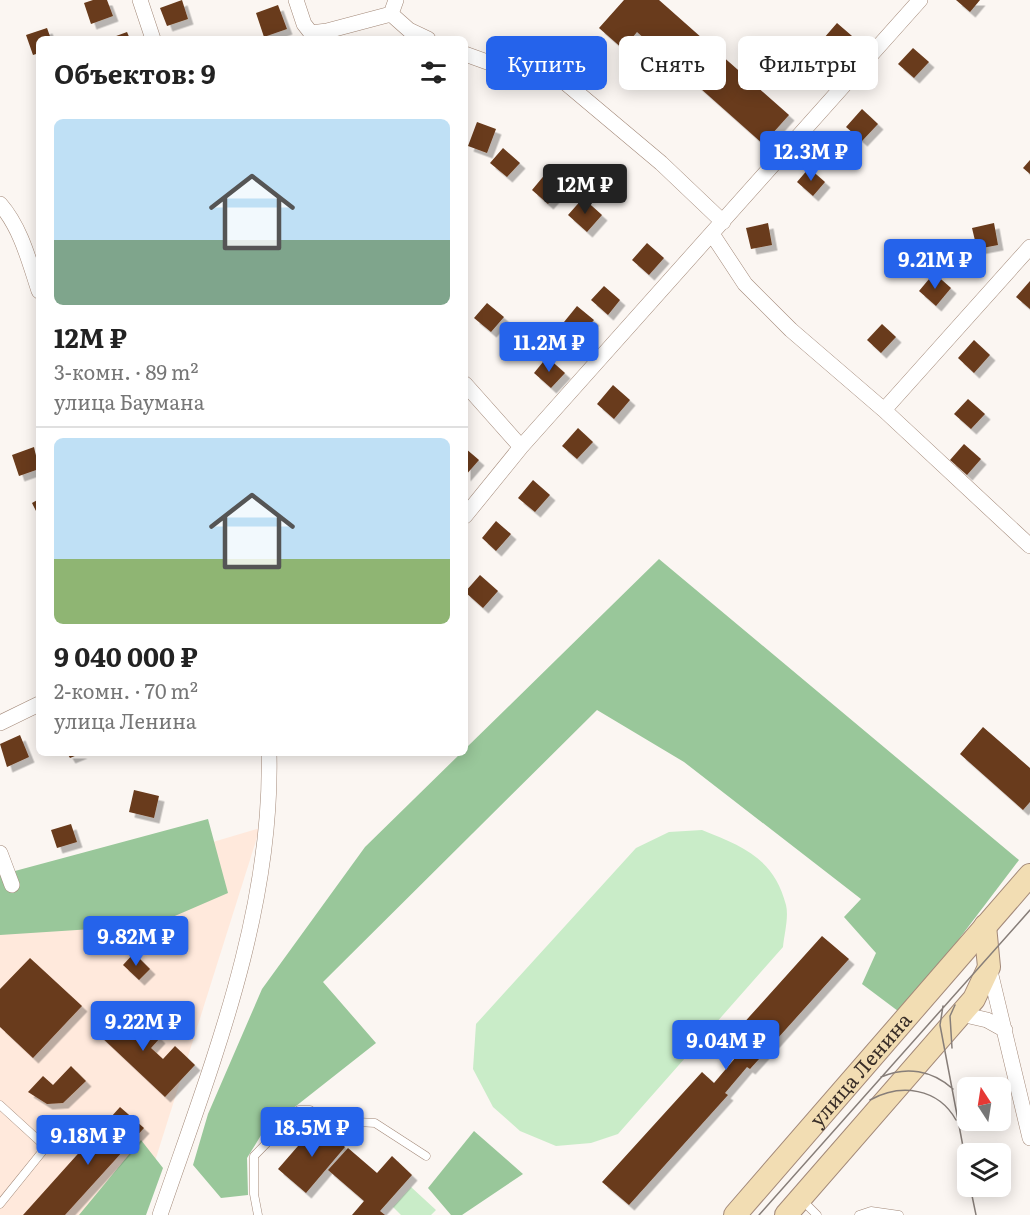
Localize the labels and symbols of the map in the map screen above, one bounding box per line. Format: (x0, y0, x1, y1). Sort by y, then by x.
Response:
pin: 12.3M ₽ (756, 131, 866, 182)
pin: 12M ₽ (543, 164, 627, 215)
pin: 9.21M ₽ (880, 239, 990, 290)
pin: 11.2M ₽ (494, 322, 604, 373)
pin: 9.82M ₽ (81, 916, 191, 967)
pin: 9.22M ₽ (88, 1001, 198, 1052)
street label: улица Ленина (801, 1005, 918, 1132)
pin: 9.04M ₽ (671, 1020, 781, 1071)
north arrow (957, 1077, 1011, 1131)
pin: 18.5M ₽ (257, 1107, 367, 1158)
pin: 9.18M ₽ (33, 1115, 143, 1166)

